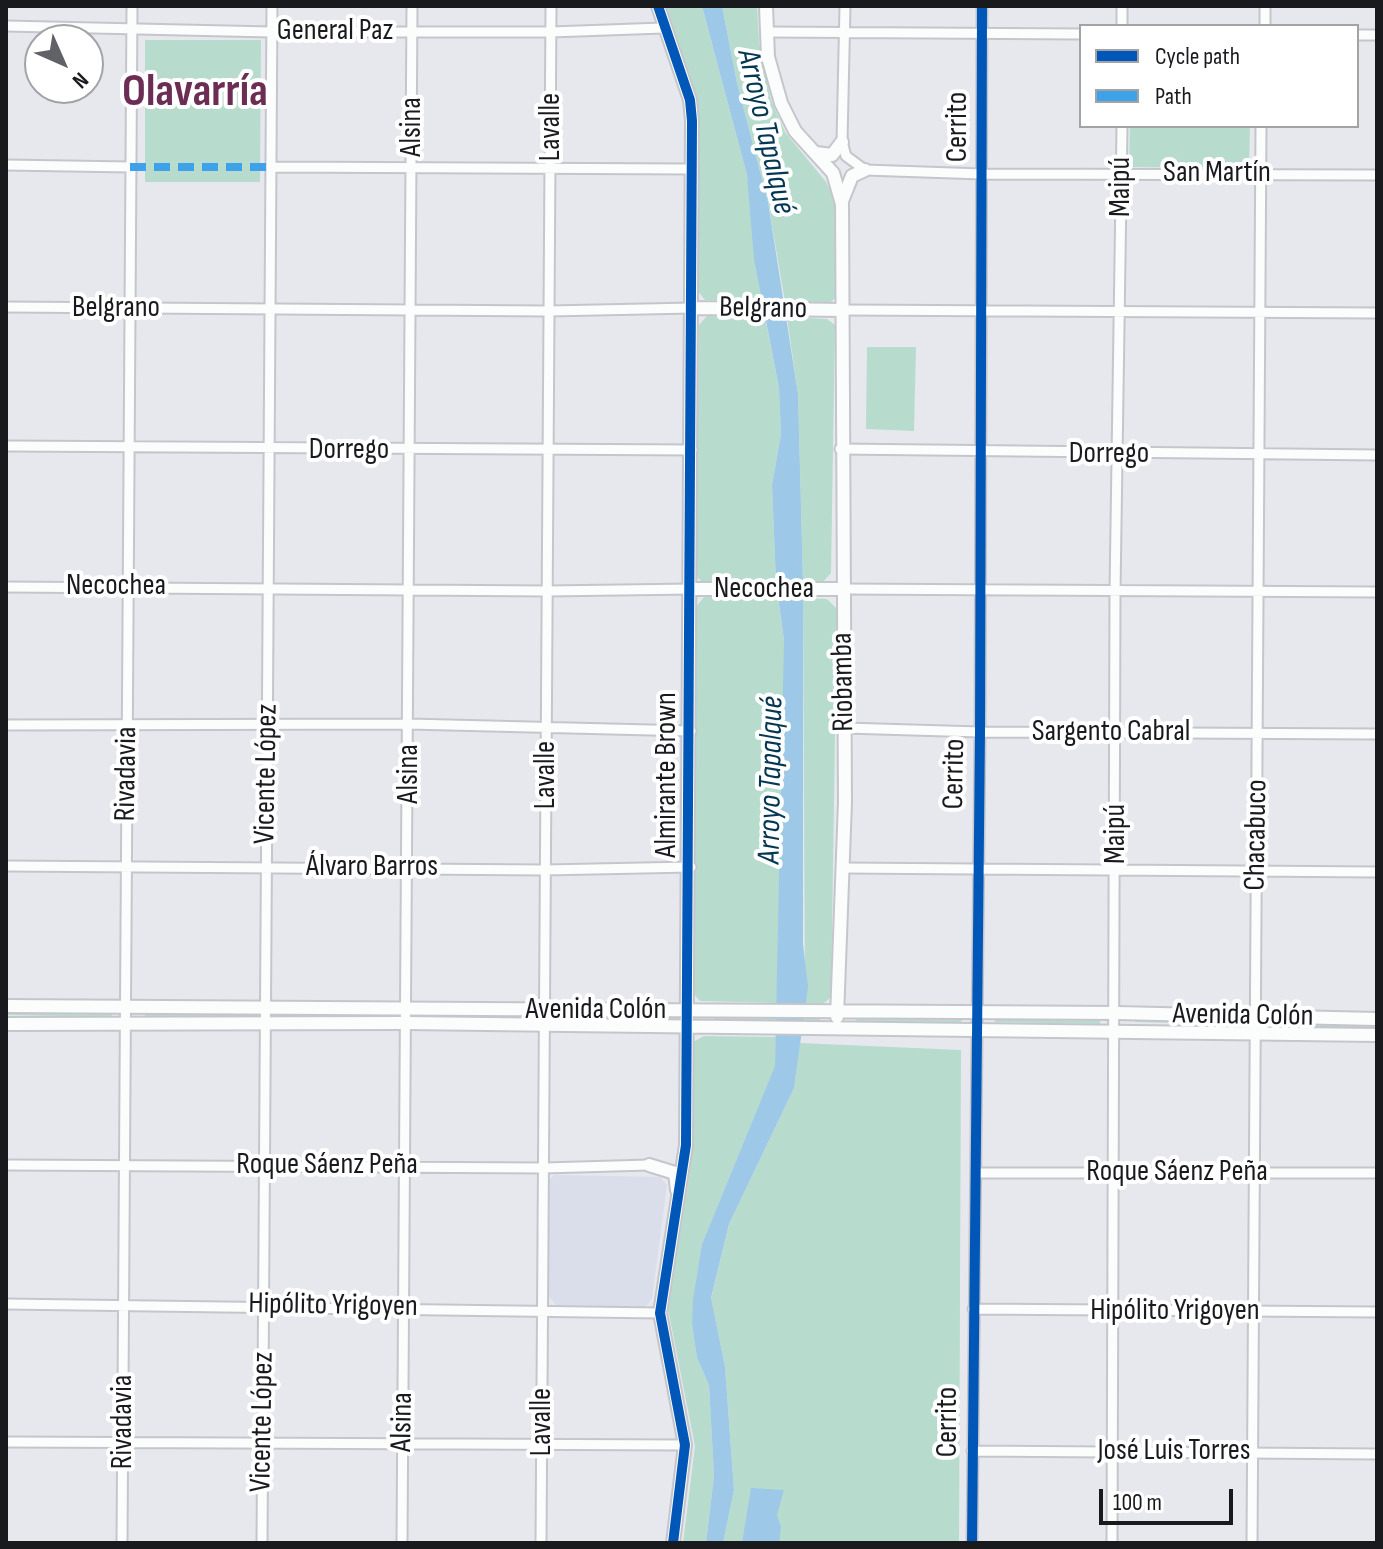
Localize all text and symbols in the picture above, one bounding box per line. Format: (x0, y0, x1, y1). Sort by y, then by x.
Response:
street label: General Paz (277, 13, 393, 49)
north arrow (24, 24, 104, 104)
legend (1079, 24, 1359, 128)
text: Cycle path (1155, 42, 1240, 71)
water label: Arroyo Tapalqué (727, 46, 803, 218)
district label: Olavarría (122, 65, 268, 121)
text: N (66, 66, 94, 94)
text: Path (1155, 82, 1192, 111)
street label: Cerrito (940, 92, 976, 162)
street label: Lavalle (533, 93, 569, 161)
street label: Alsina (394, 97, 430, 157)
street label: San Martín (1163, 155, 1271, 191)
street label: Maipú (1103, 157, 1139, 217)
street label: Belgrano (72, 290, 160, 326)
street label: Belgrano (719, 290, 807, 328)
street label: Dorrego (309, 432, 389, 468)
street label: Dorrego (1069, 436, 1149, 472)
street label: Necochea (66, 568, 166, 604)
street label: Necochea (714, 571, 814, 607)
street label: Riobamba (825, 632, 863, 732)
street label: Almirante Brown (649, 692, 685, 858)
water label: Arroyo Tapalqué (751, 696, 793, 864)
street label: Vicente López (248, 704, 286, 844)
street label: Sargento Cabral (1032, 714, 1190, 750)
street label: Rivadavia (108, 726, 146, 822)
street label: Cerrito (936, 738, 974, 810)
street label: Lavalle (528, 741, 564, 809)
street label: Alsina (391, 744, 427, 804)
street label: Chacabuco (1238, 779, 1276, 891)
street label: Maipú (1098, 804, 1134, 864)
street label: Álvaro Barros (306, 849, 438, 885)
street label: Avenida Colón (526, 992, 666, 1028)
street label: Avenida Colón (1172, 997, 1314, 1035)
street label: Roque Sáenz Peña (236, 1147, 418, 1183)
street label: Roque Sáenz Peña (1086, 1154, 1268, 1190)
street label: Hipólito Yrigoyen (248, 1287, 418, 1325)
street label: Hipólito Yrigoyen (1090, 1293, 1260, 1329)
street label: Vicente López (244, 1352, 282, 1492)
street label: Rivadavia (105, 1375, 141, 1469)
street label: Cerrito (930, 1387, 966, 1457)
street label: Lavalle (524, 1388, 560, 1456)
street label: Alsina (384, 1392, 422, 1452)
street label: José Luis Torres (1097, 1433, 1251, 1469)
scale bar (1103, 1473, 1237, 1523)
text: 100 m (1113, 1488, 1162, 1517)

